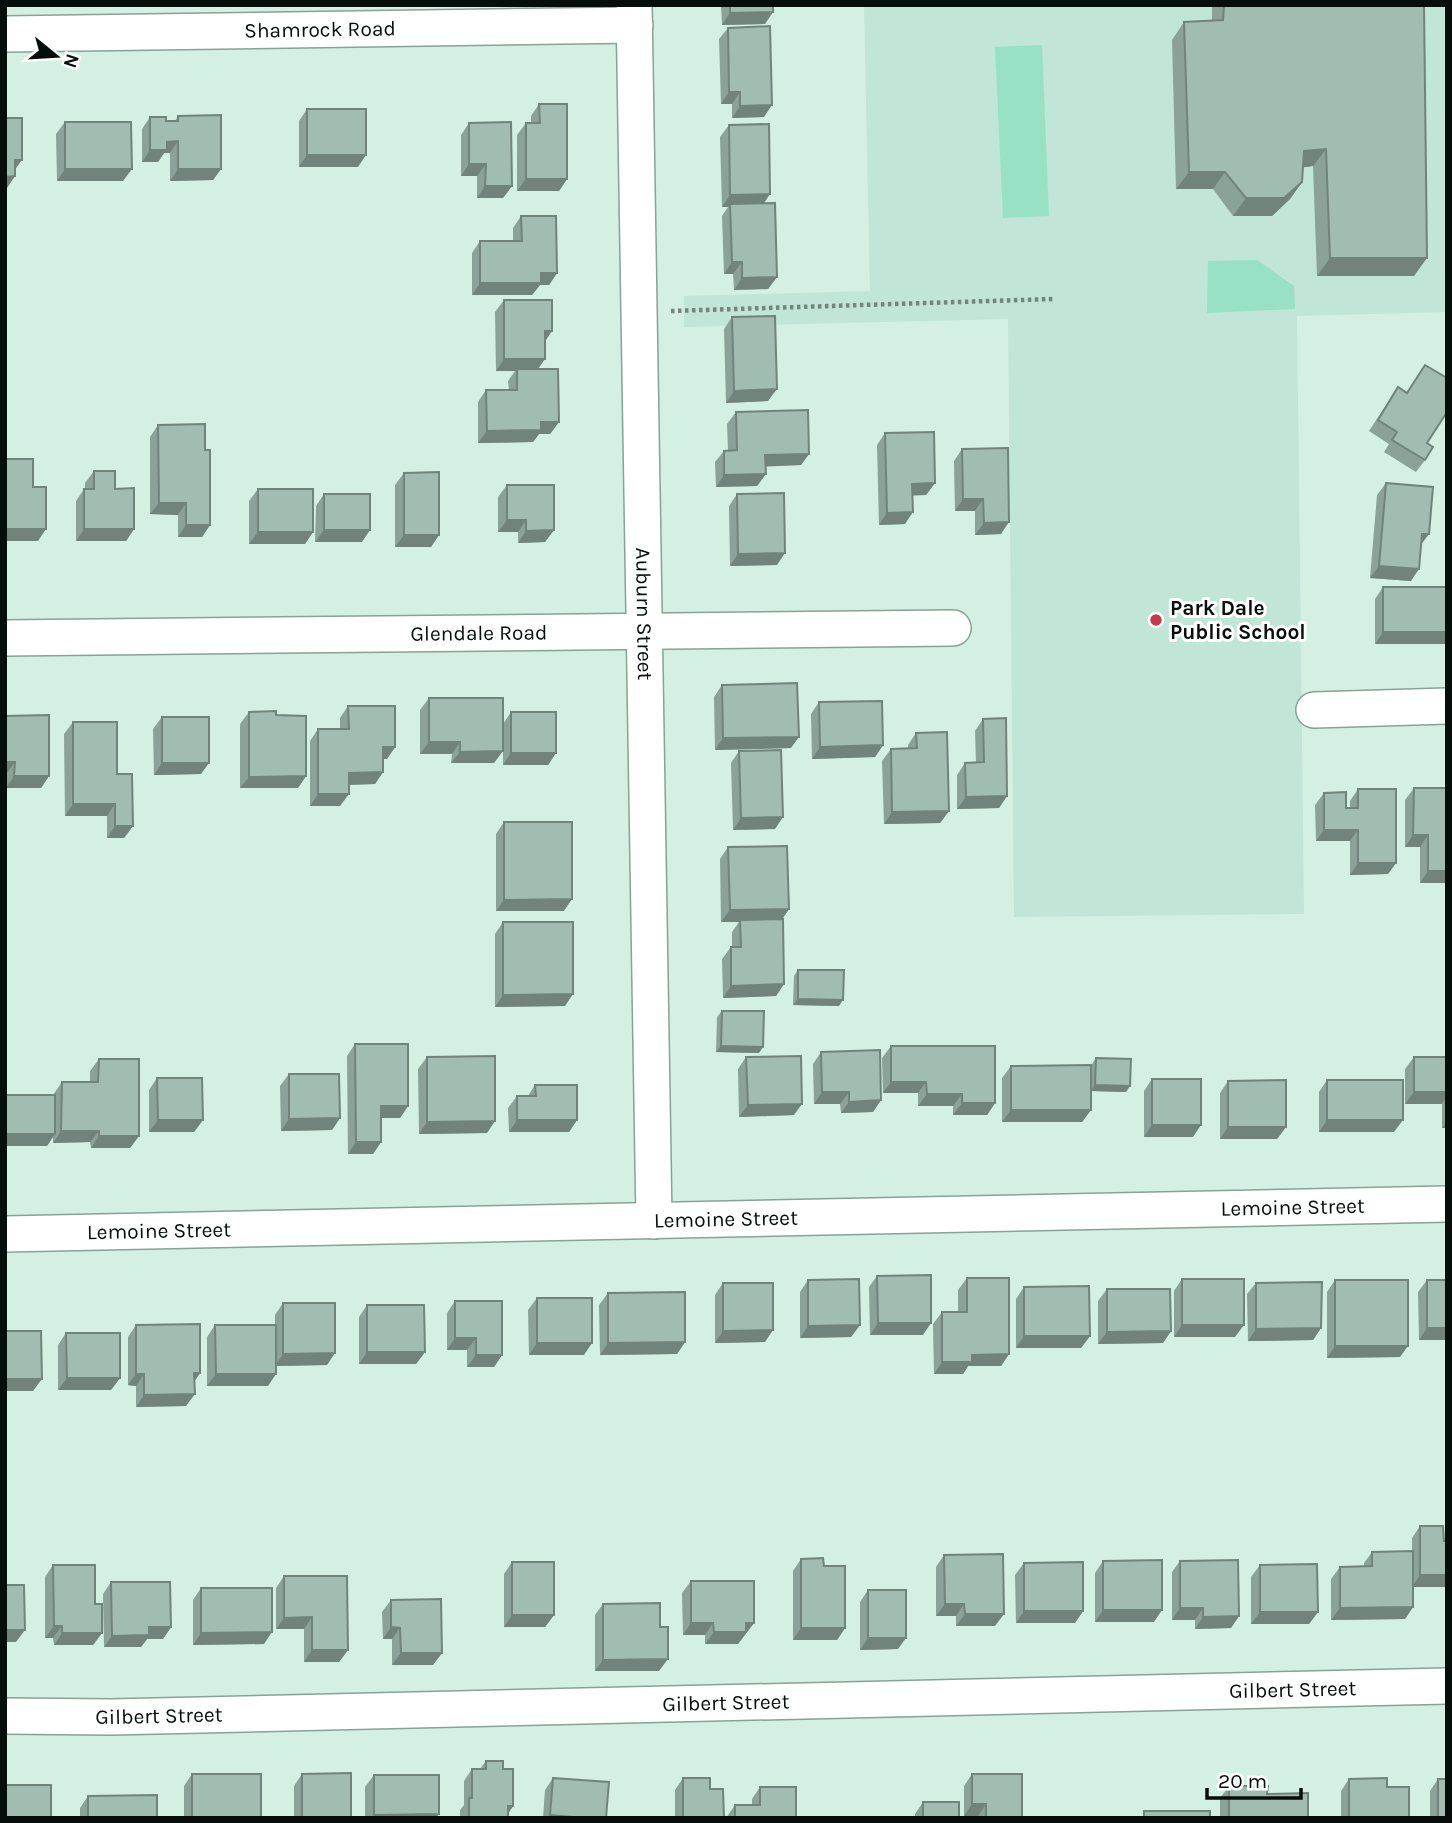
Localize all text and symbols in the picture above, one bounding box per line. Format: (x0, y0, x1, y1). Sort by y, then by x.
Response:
street label: Shamrock Road (244, 16, 396, 43)
north arrow (21, 21, 91, 91)
text: N (59, 51, 84, 71)
street label: Auburn Street (631, 547, 657, 681)
place label: Park Dale Public School (1170, 596, 1306, 644)
marker: Park Dale Public School (1148, 612, 1164, 628)
street label: Glendale Road (410, 620, 548, 646)
street label: Lemoine Street (1220, 1194, 1365, 1221)
street label: Lemoine Street (654, 1206, 798, 1233)
street label: Lemoine Street (87, 1217, 231, 1244)
street label: Gilbert Street (1229, 1676, 1357, 1703)
street label: Gilbert Street (662, 1689, 790, 1716)
street label: Gilbert Street (95, 1702, 223, 1729)
scale bar (1207, 1756, 1302, 1800)
text: 20 m (1218, 1769, 1267, 1793)

